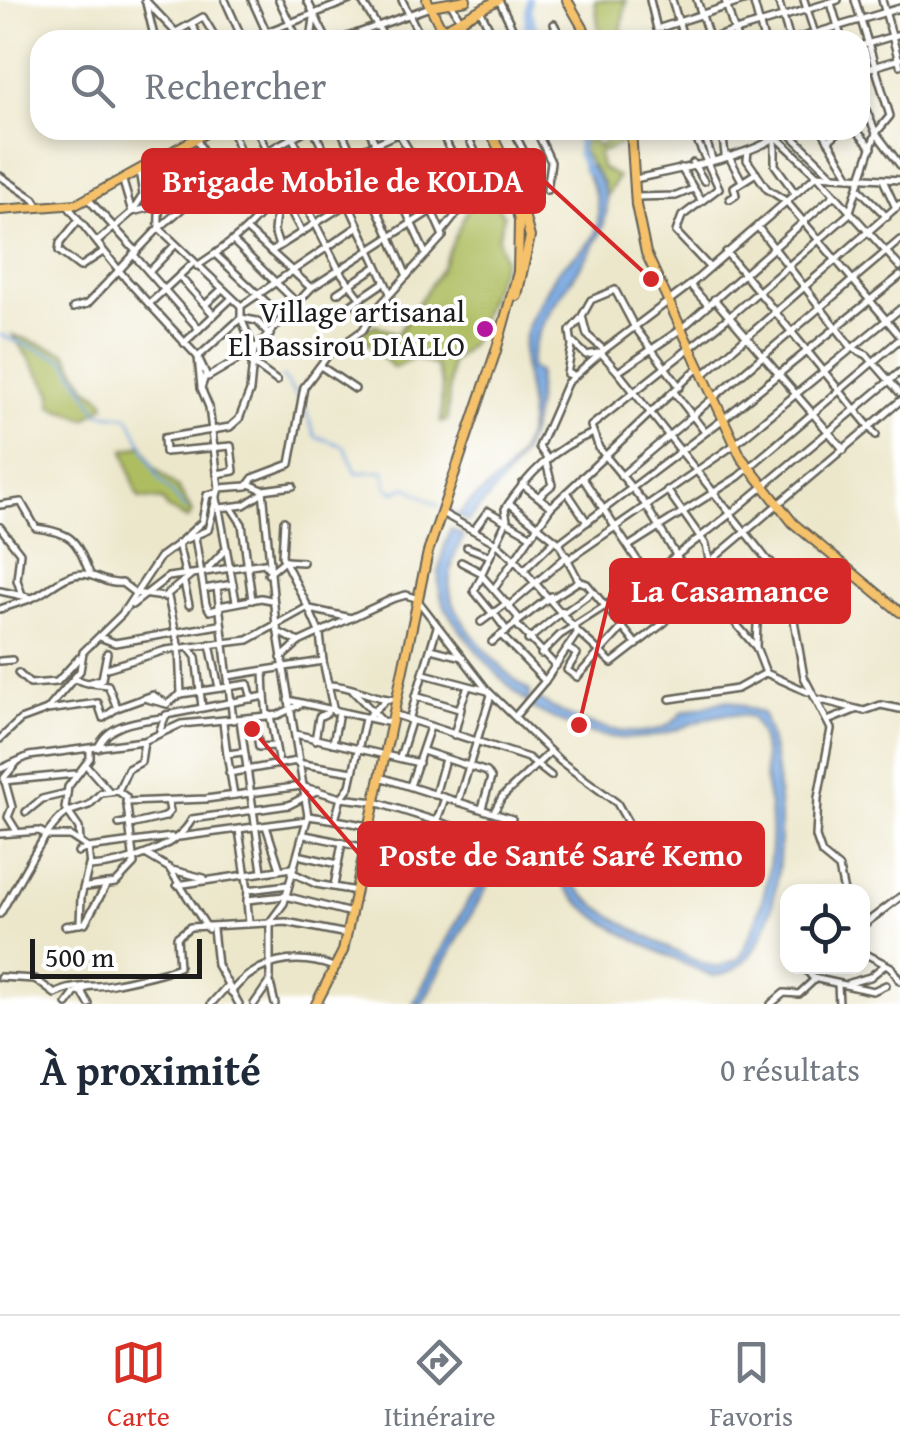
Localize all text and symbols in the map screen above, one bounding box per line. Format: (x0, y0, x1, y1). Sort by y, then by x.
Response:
search box (30, 30, 870, 140)
text: Rechercher (145, 57, 326, 113)
icon: search (65, 58, 120, 113)
callout: Brigade Mobile de KOLDA (143, 150, 544, 212)
text: Brigade Mobile de KOLDA (162, 157, 524, 204)
place label: Village artisanal El Bassirou DIALLO (228, 289, 465, 367)
marker: Village artisanal El Bassirou DIALLO (474, 318, 496, 340)
callout: La Casamance (611, 560, 849, 622)
text: La Casamance (631, 567, 829, 614)
callout: Poste de Santé Saré Kemo (359, 823, 763, 885)
text: Poste de Santé Saré Kemo (379, 831, 743, 878)
map controls (780, 884, 870, 974)
button: locate (780, 884, 870, 974)
scale bar (30, 934, 202, 978)
text: 500 m (45, 936, 114, 977)
text: À proximité (40, 1039, 261, 1100)
text: 0 résultats (720, 1046, 860, 1093)
tab: Carte (107, 1335, 170, 1436)
tab: Itinéraire (384, 1335, 496, 1436)
tab: Favoris (710, 1335, 793, 1436)

